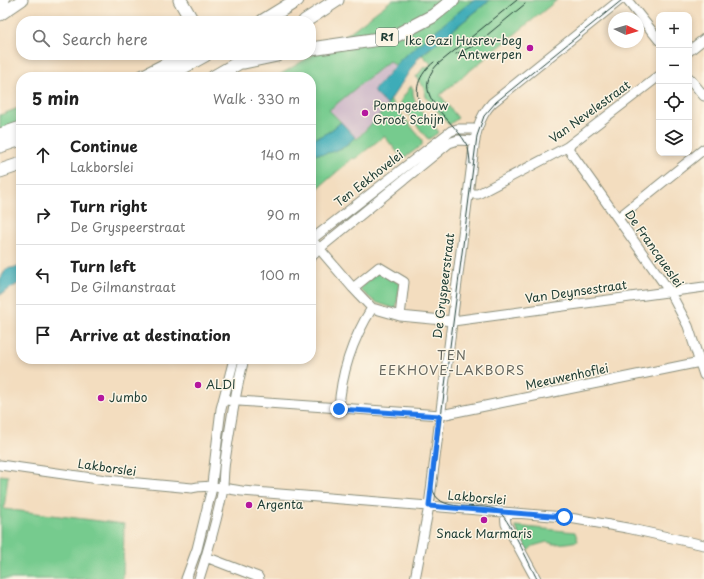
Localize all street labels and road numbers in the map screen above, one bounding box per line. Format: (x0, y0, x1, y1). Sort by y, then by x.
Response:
road number: R1 (376, 28, 398, 46)
street label: Van Nevelestraat (545, 75, 634, 147)
street label: Ten Eekhovelei (330, 146, 407, 211)
street label: De Francqueslei (621, 206, 688, 291)
street label: De Gryspeerstraat (428, 232, 458, 340)
street label: Van Deynsestraat (524, 275, 628, 307)
street label: Meeuwenhoflei (524, 358, 610, 394)
street label: Lakborslei (77, 454, 138, 480)
street label: Lakborslei (447, 485, 507, 509)

